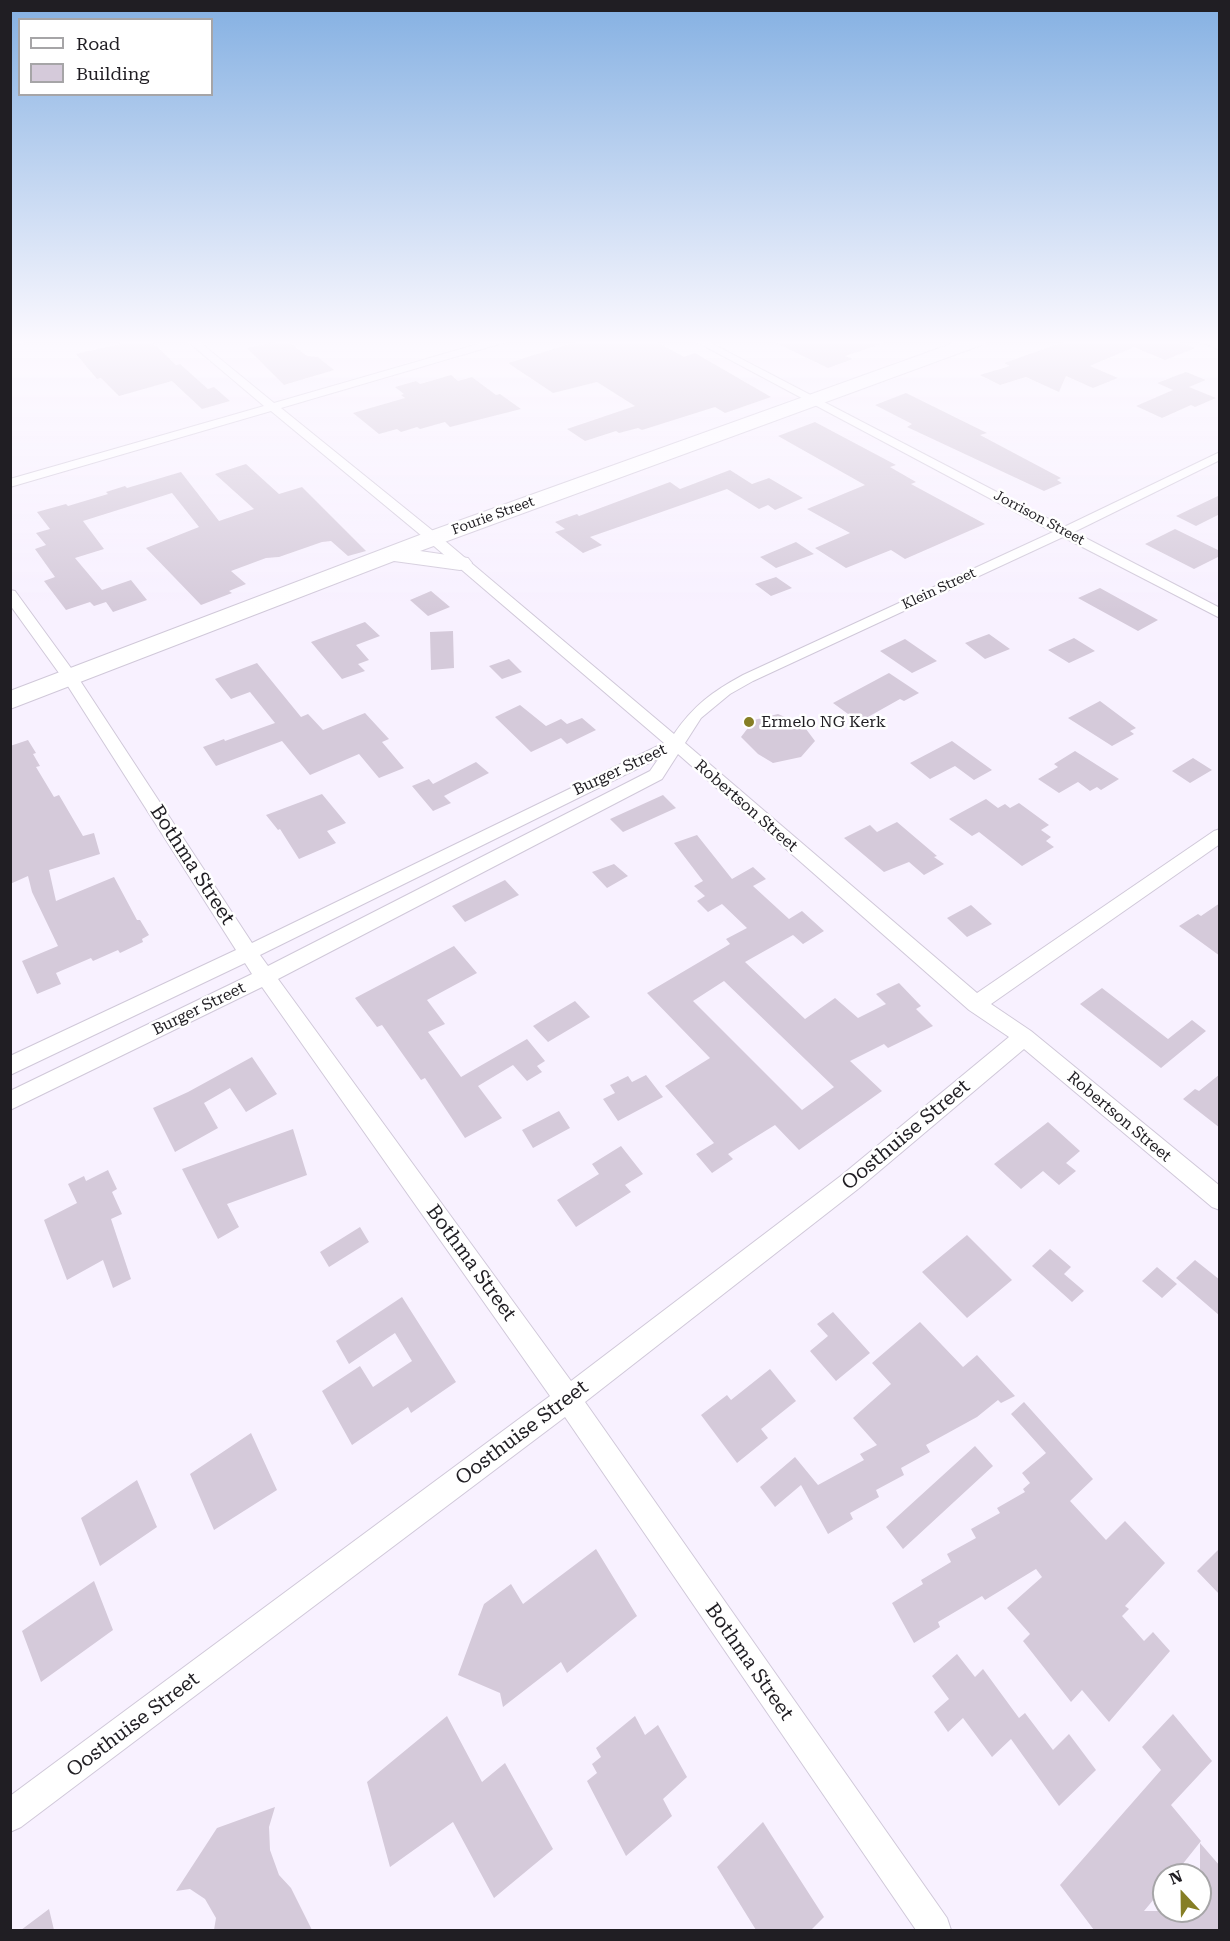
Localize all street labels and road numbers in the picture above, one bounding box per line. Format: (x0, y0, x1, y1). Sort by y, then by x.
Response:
street label: Jorrison Street (991, 487, 1087, 549)
street label: Fourie Street (449, 493, 537, 539)
street label: Klein Street (899, 565, 979, 613)
street label: Burger Street (570, 740, 670, 800)
street label: Robertson Street (691, 756, 801, 856)
street label: Bothma Street (144, 801, 240, 929)
street label: Burger Street (149, 978, 249, 1040)
street label: Robertson Street (1063, 1068, 1175, 1166)
street label: Oosthuise Street (837, 1074, 975, 1196)
street label: Bothma Street (421, 1200, 521, 1326)
street label: Oosthuise Street (451, 1375, 593, 1491)
street label: Bothma Street (700, 1599, 798, 1725)
street label: Oosthuise Street (62, 1667, 204, 1783)

